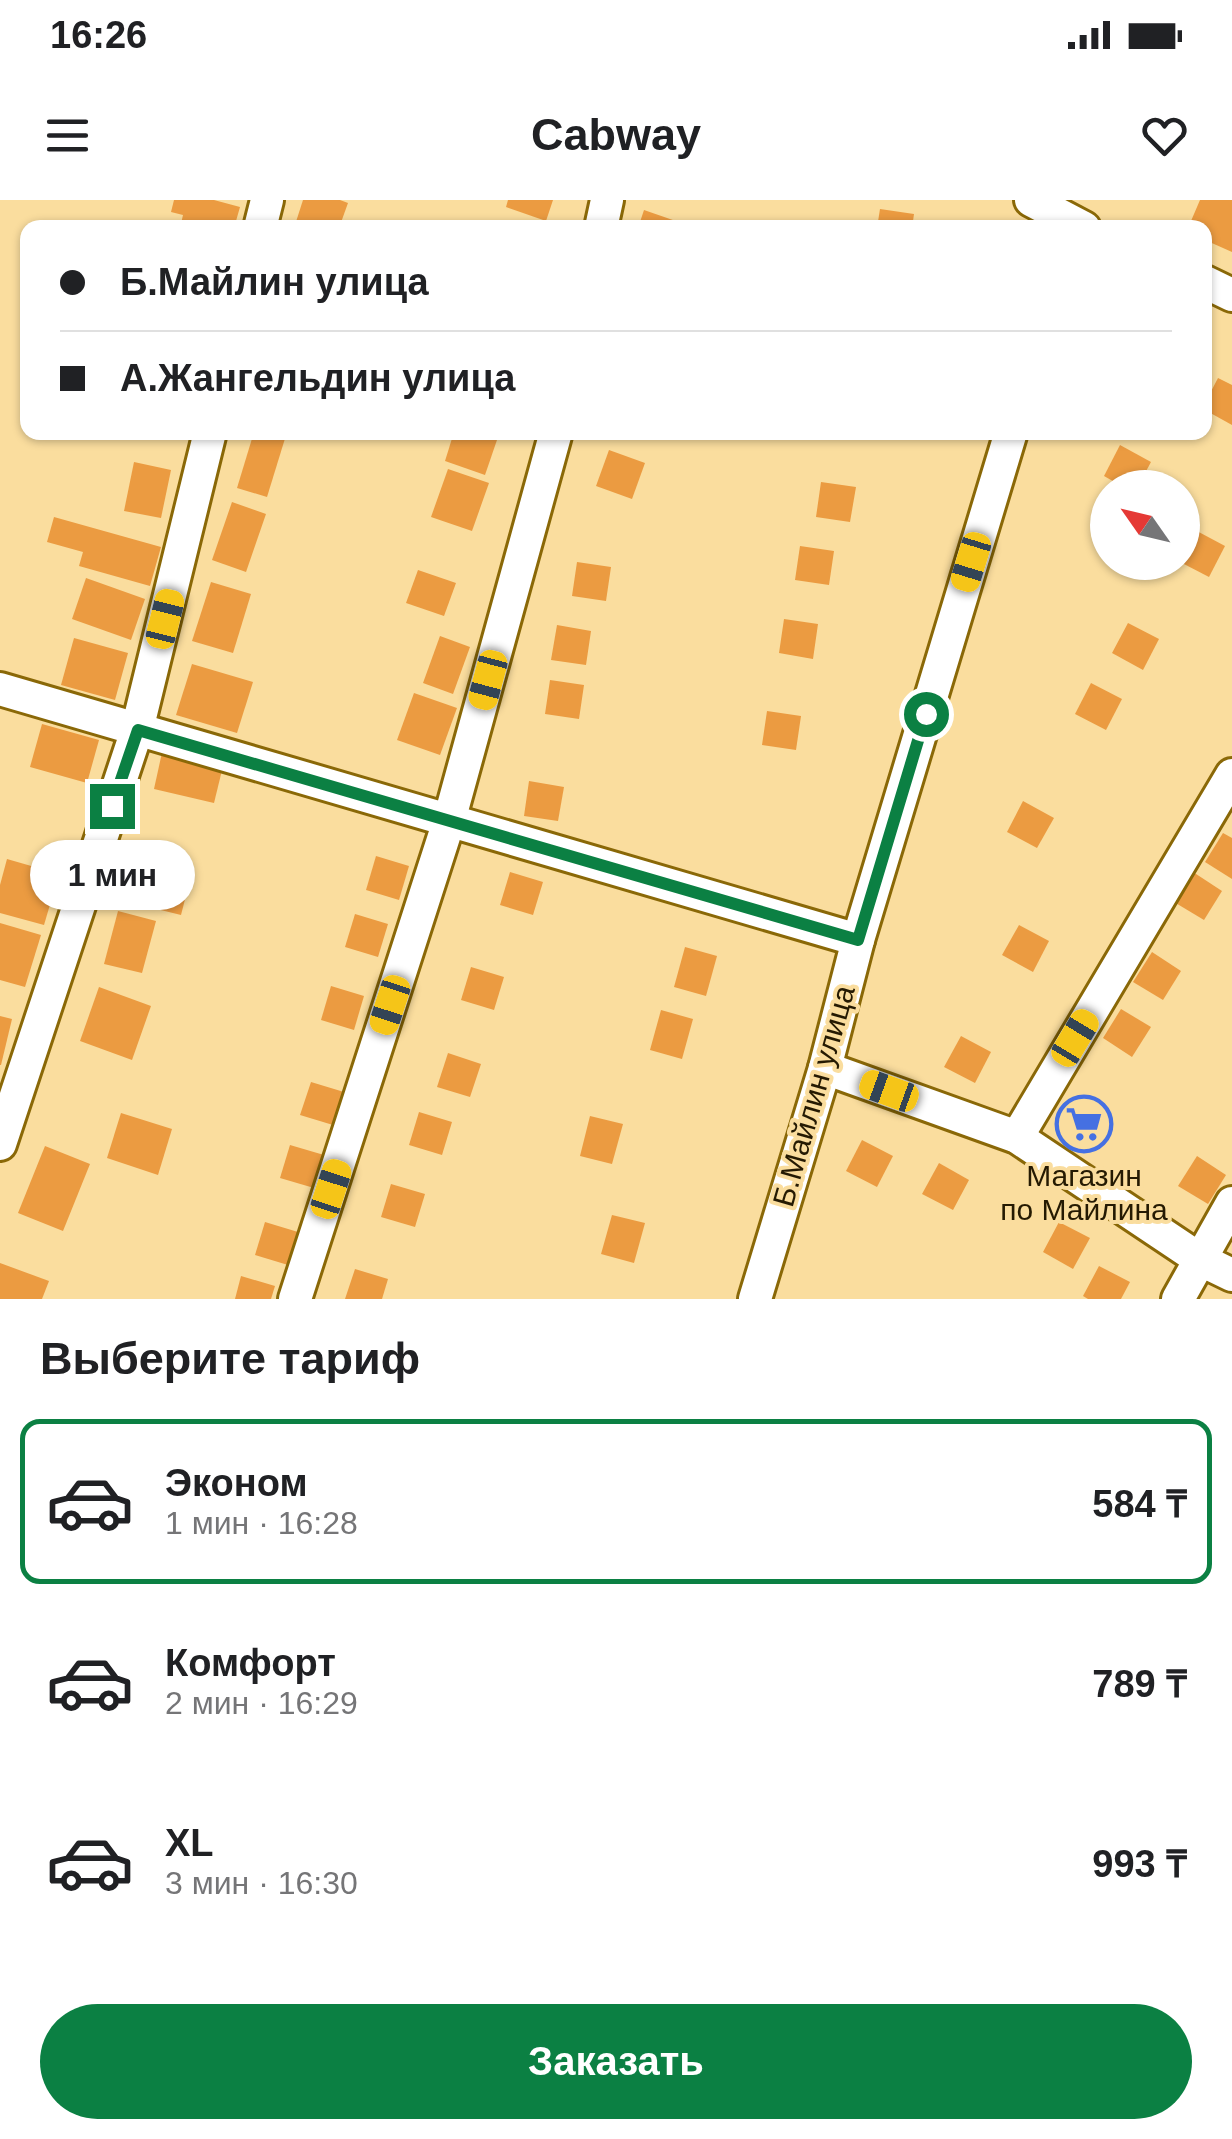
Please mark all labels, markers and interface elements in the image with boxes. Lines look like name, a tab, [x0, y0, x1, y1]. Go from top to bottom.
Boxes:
text: 16:26	[50, 14, 147, 56]
icon: menu	[40, 108, 95, 163]
icon: heart	[1137, 108, 1192, 163]
text: Cabway	[531, 109, 701, 160]
text: Б.Майлин улица	[120, 261, 429, 303]
text: А.Жангельдин улица	[120, 357, 515, 399]
north arrow	[1090, 470, 1200, 580]
map controls	[1090, 470, 1200, 580]
car	[948, 529, 994, 595]
car	[143, 586, 187, 652]
car	[466, 647, 510, 713]
route start	[904, 692, 949, 737]
route end	[90, 784, 135, 829]
callout: 1 мин	[29, 841, 194, 911]
text: 1 мин	[68, 857, 157, 893]
car	[366, 972, 414, 1038]
street label: Б.Майлин улица	[766, 981, 861, 1210]
car	[1047, 1005, 1103, 1071]
car	[856, 1067, 922, 1115]
supermarket icon: Магазин по Майлина	[1054, 1094, 1114, 1154]
car	[307, 1156, 355, 1222]
place label: Магазин по Майлина	[1000, 1159, 1168, 1226]
text: Выберите тариф	[40, 1333, 420, 1384]
icon: car	[45, 1457, 135, 1547]
text: Эконом	[165, 1462, 308, 1504]
text: 584 ₸	[1092, 1483, 1187, 1525]
text: 1 мин · 16:28	[165, 1505, 358, 1541]
icon: car	[45, 1637, 135, 1727]
text: Комфорт	[165, 1642, 336, 1684]
text: 789 ₸	[1092, 1663, 1187, 1705]
text: 2 мин · 16:29	[165, 1685, 358, 1721]
icon: car	[45, 1817, 135, 1907]
text: XL	[165, 1822, 214, 1864]
text: 993 ₸	[1092, 1843, 1187, 1885]
text: 3 мин · 16:30	[165, 1865, 358, 1901]
button: Заказать	[40, 2004, 1192, 2119]

